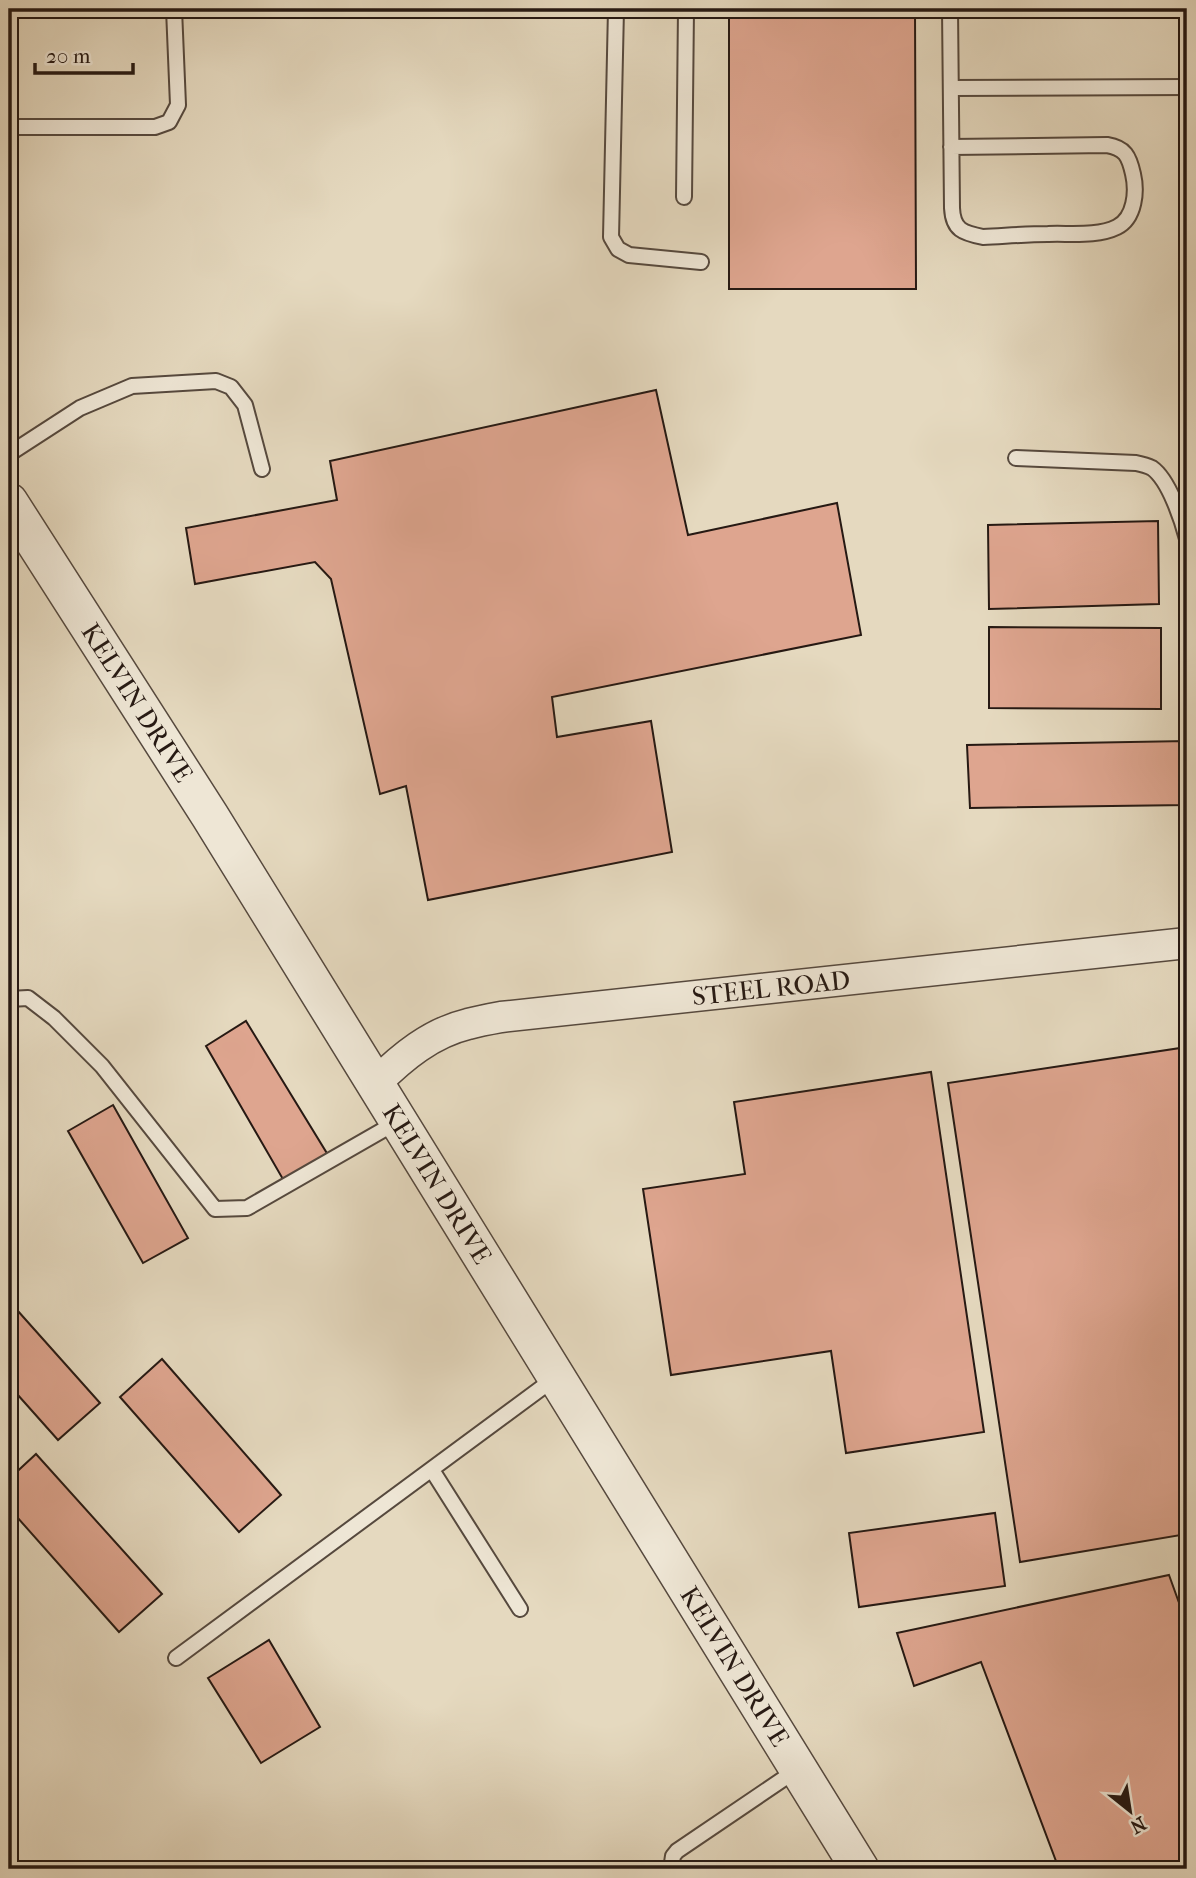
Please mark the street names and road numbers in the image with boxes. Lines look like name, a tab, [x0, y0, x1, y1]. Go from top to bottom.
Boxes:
street label: KELVIN DRIVE	[75, 618, 199, 788]
street label: STEEL ROAD	[690, 964, 852, 1012]
street label: KELVIN DRIVE	[376, 1098, 498, 1270]
street label: KELVIN DRIVE	[673, 1581, 796, 1752]

